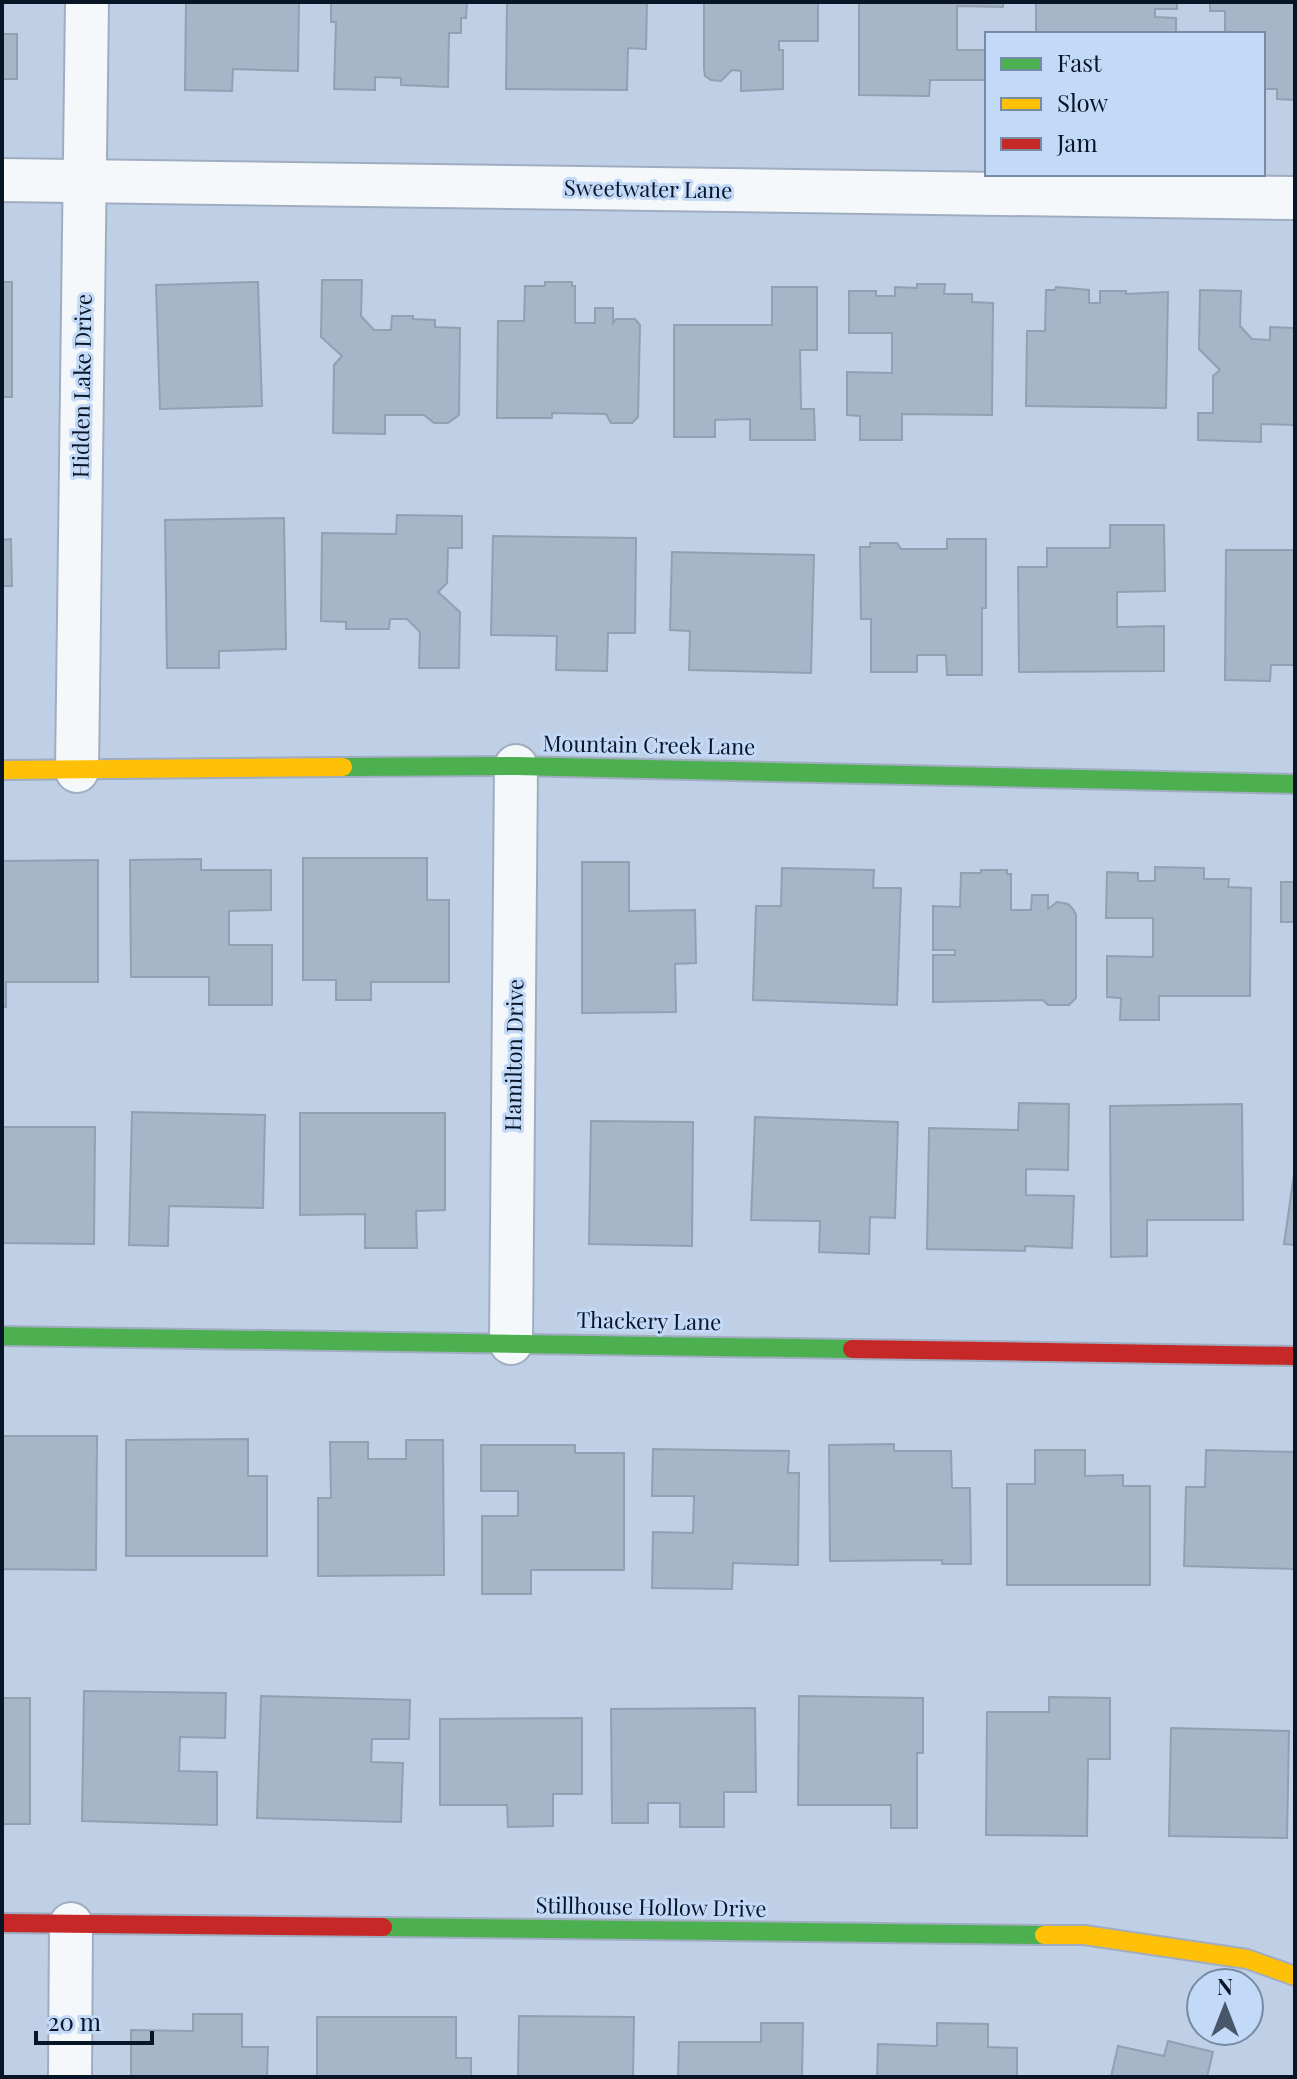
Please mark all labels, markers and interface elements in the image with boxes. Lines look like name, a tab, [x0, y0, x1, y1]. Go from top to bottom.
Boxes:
legend	[985, 32, 1265, 176]
text: Fast	[1057, 46, 1102, 78]
text: Slow	[1057, 86, 1109, 118]
text: Jam	[1056, 126, 1098, 158]
street label: Sweetwater Lane	[564, 172, 732, 204]
street label: Hidden Lake Drive	[64, 294, 98, 478]
street label: Mountain Creek Lane	[542, 727, 756, 761]
street label: Hamilton Drive	[497, 979, 529, 1131]
street label: Thackery Lane	[576, 1304, 722, 1336]
street label: Stillhouse Hollow Drive	[535, 1889, 767, 1923]
north arrow	[1185, 1967, 1265, 2047]
text: N	[1217, 1971, 1233, 2001]
scale bar	[36, 1995, 152, 2045]
text: 20 m	[48, 2005, 101, 2037]

